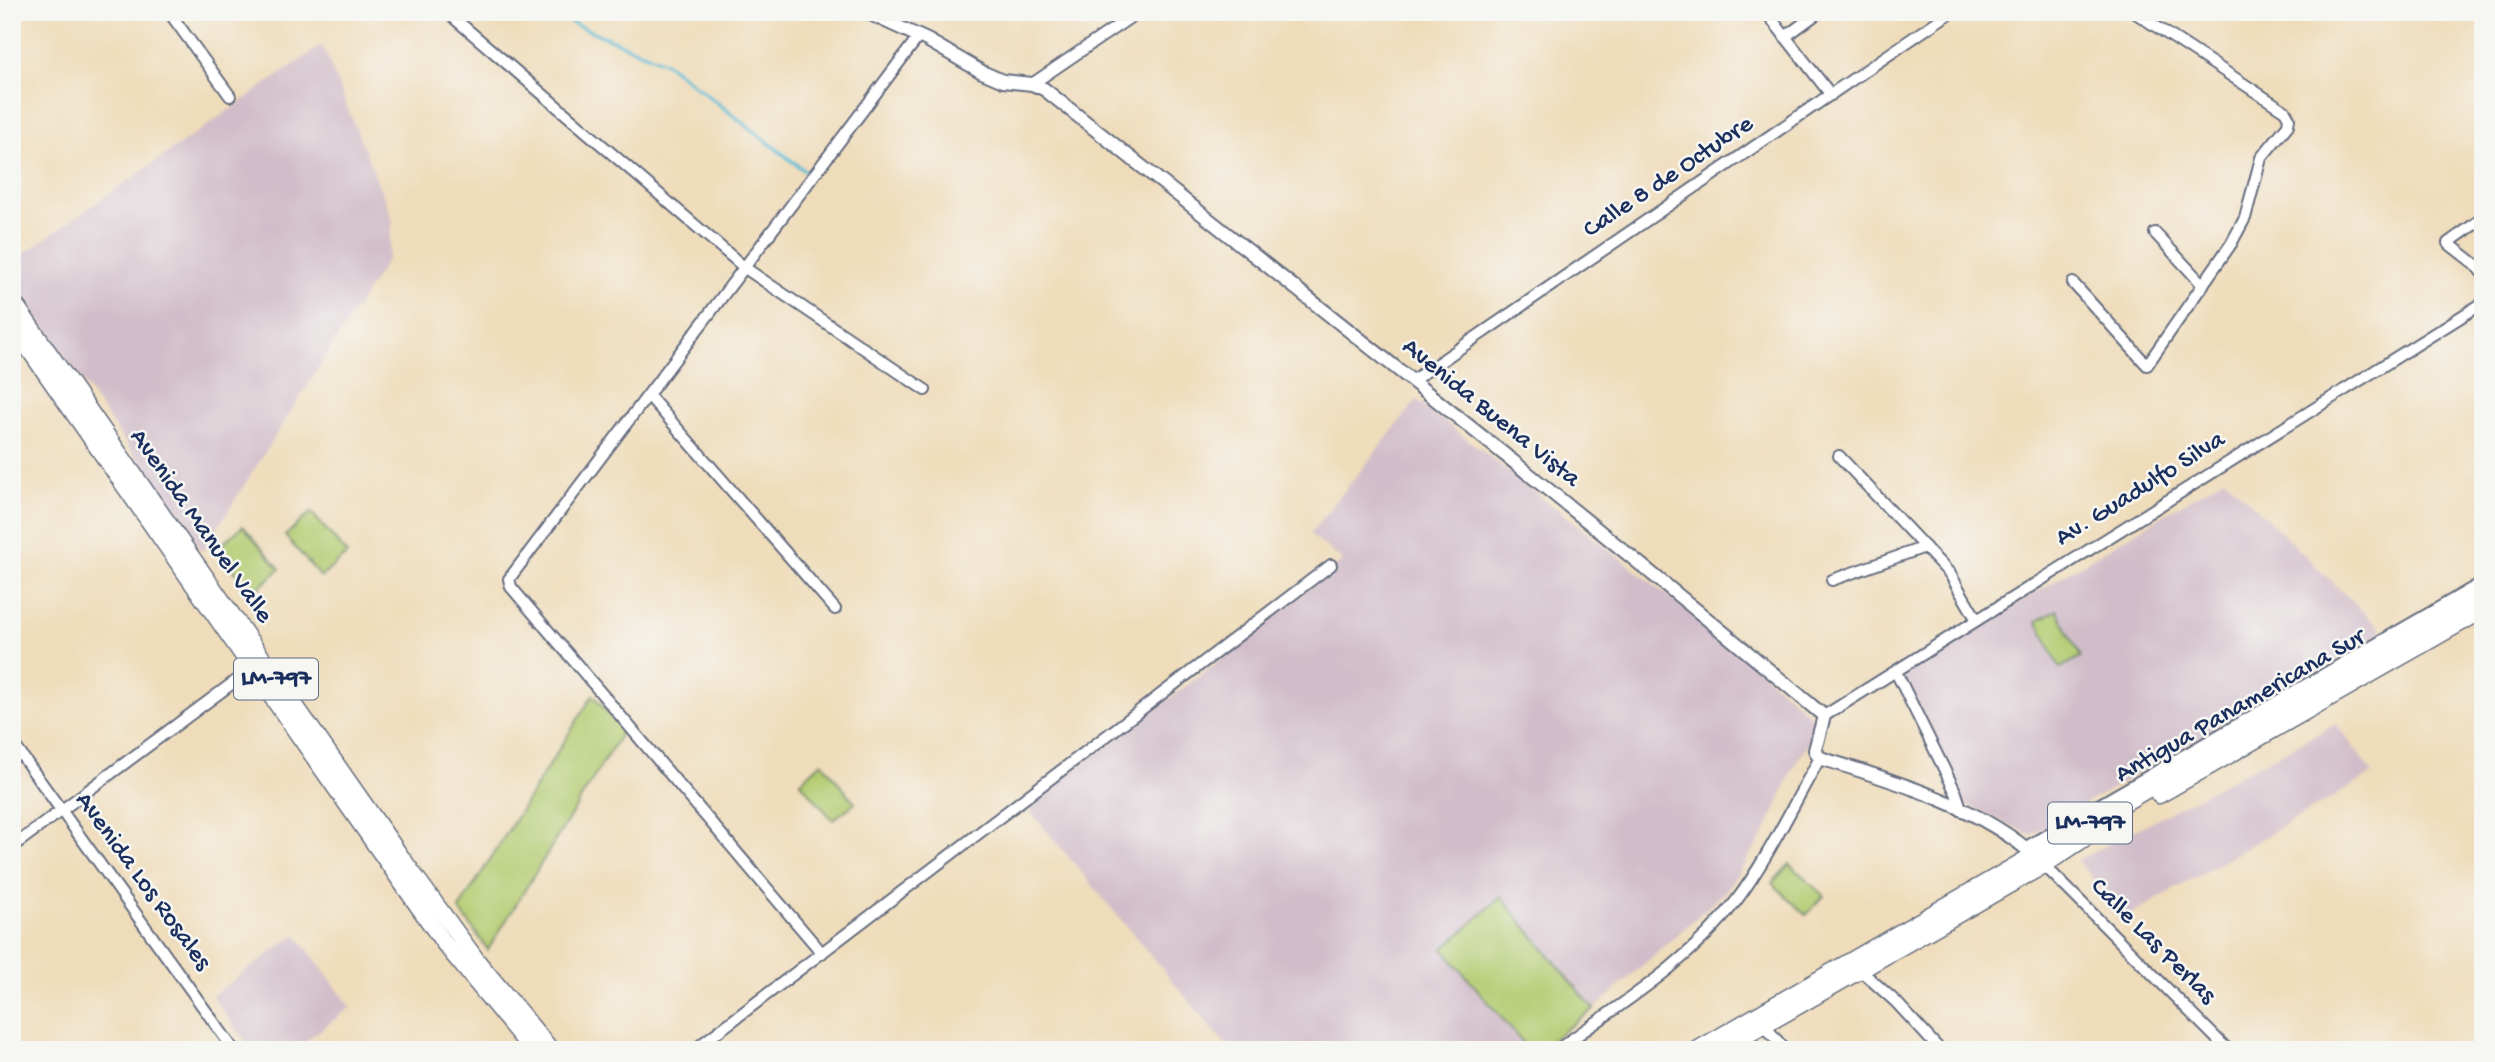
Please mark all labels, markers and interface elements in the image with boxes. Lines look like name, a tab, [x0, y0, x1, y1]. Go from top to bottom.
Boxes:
street label: Calle 8 de Octubre	[1578, 109, 1760, 246]
street label: Avenida Buena Vista	[1395, 333, 1587, 496]
street label: Avenida Manuel Valle	[121, 424, 279, 631]
street label: Av. Guadulfo Silva	[2050, 425, 2233, 555]
street label: Antigua Panamericana Sur	[2110, 621, 2374, 791]
road number: LM-797	[234, 658, 318, 700]
street label: Avenida Los Rosales	[67, 787, 218, 978]
road number: LM-797	[2048, 802, 2132, 844]
street label: Calle Las Perlas	[2082, 872, 2223, 1013]

